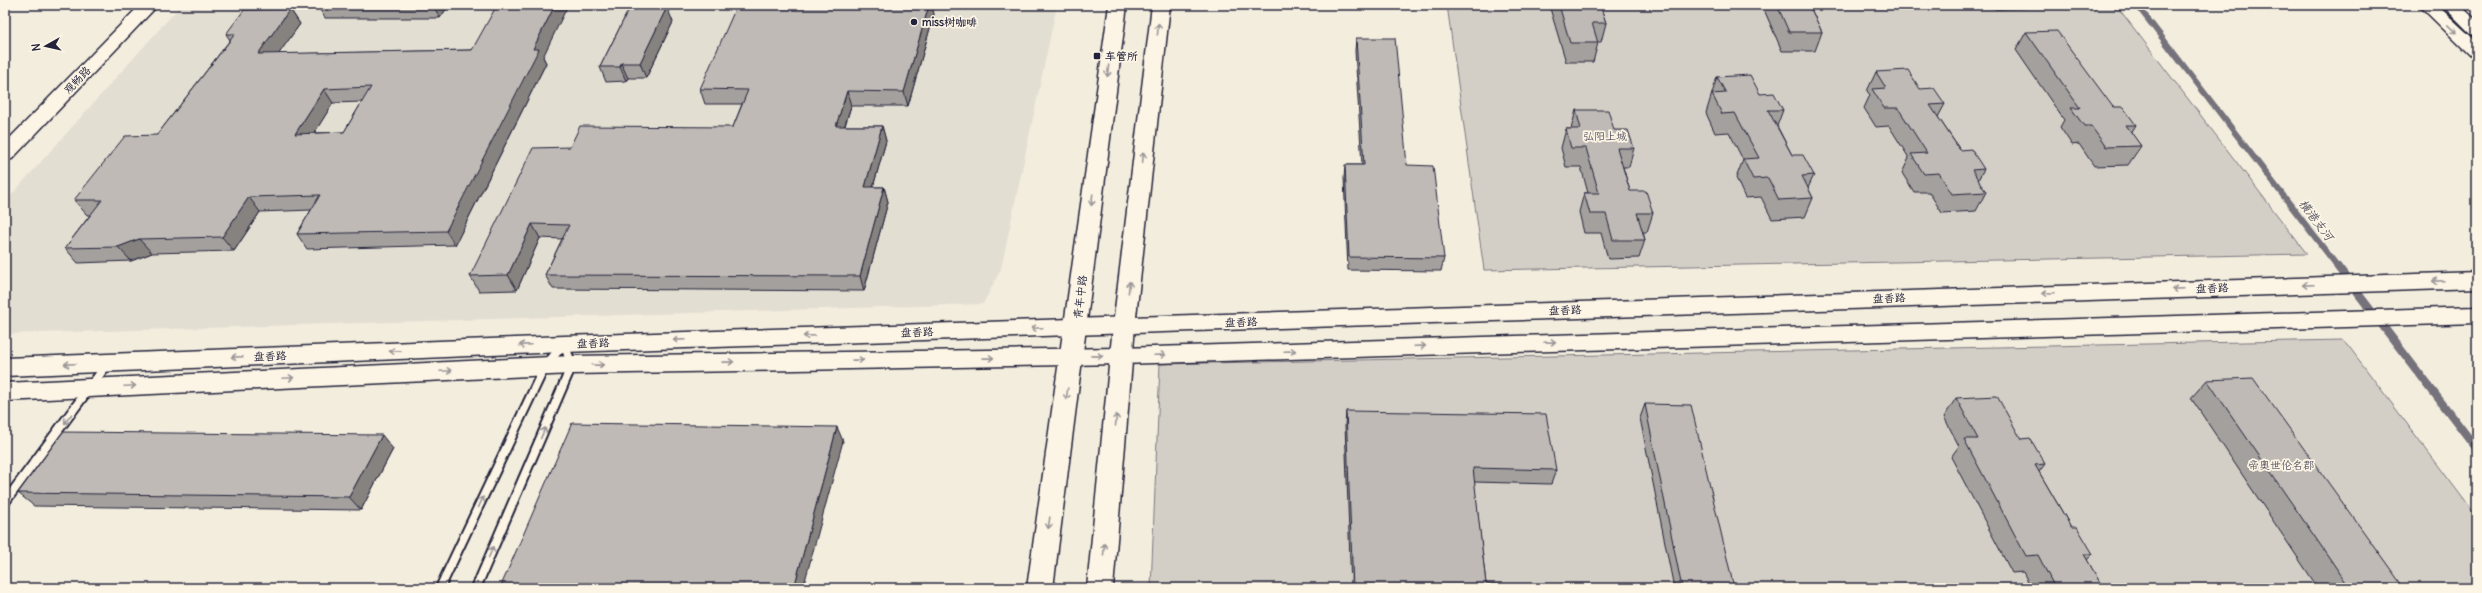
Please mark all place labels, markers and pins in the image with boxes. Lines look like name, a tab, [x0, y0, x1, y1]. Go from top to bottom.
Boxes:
place label: miss树咖啡	[922, 15, 977, 29]
marker: miss树咖啡	[909, 17, 919, 27]
place label: 车管所	[1105, 49, 1138, 63]
marker: 车管所	[1092, 51, 1102, 61]

